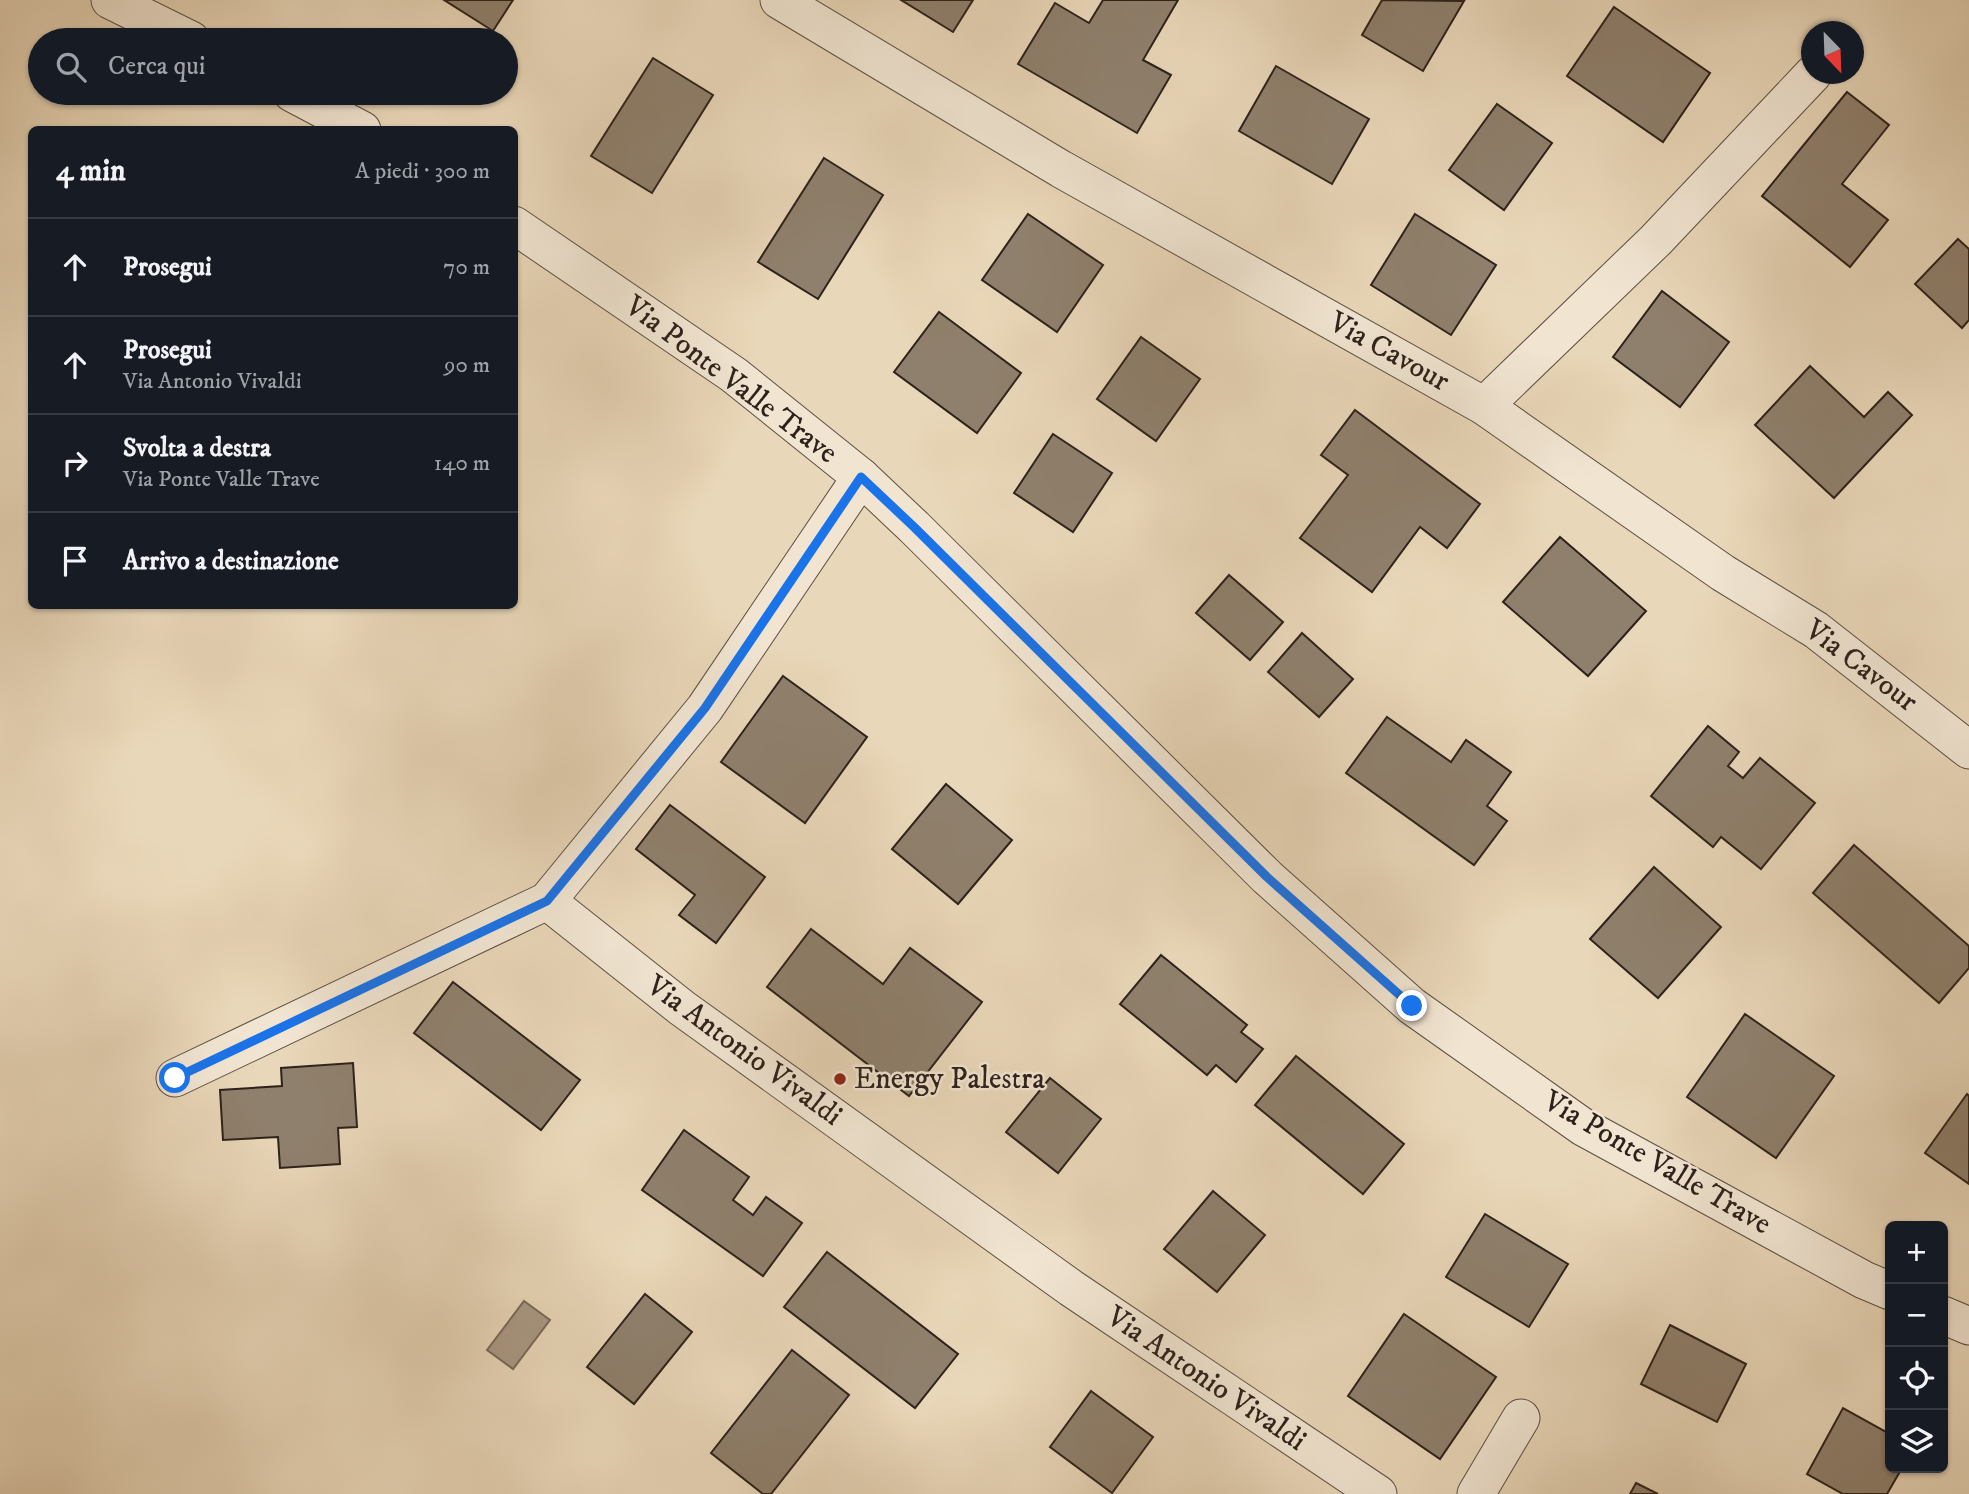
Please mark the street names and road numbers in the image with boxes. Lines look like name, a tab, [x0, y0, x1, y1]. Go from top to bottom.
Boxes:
street label: Via Ponte Valle Trave	[617, 287, 845, 472]
street label: Via Cavour	[1322, 303, 1456, 400]
street label: Via Cavour	[1797, 611, 1925, 720]
street label: Via Antonio Vivaldi	[638, 967, 849, 1134]
street label: Via Ponte Valle Trave	[1536, 1082, 1777, 1243]
street label: Via Antonio Vivaldi	[1098, 1298, 1313, 1460]

